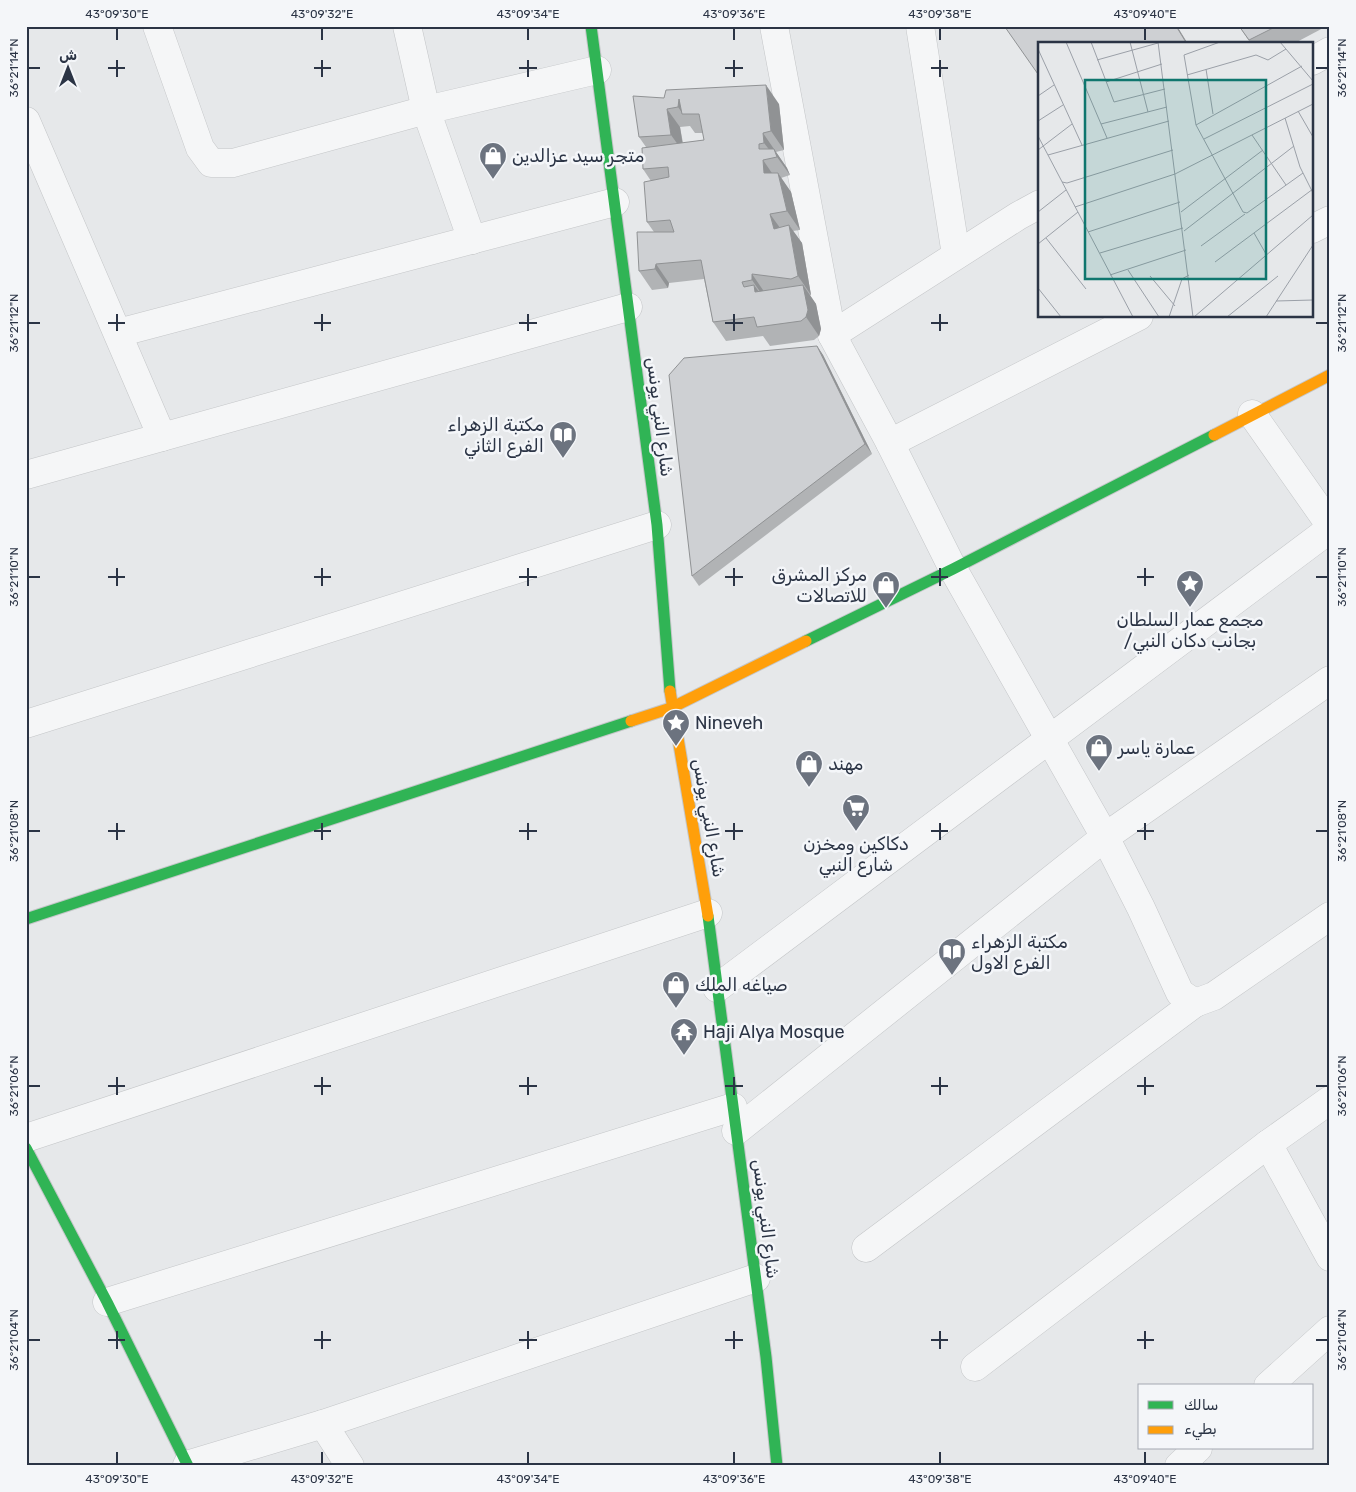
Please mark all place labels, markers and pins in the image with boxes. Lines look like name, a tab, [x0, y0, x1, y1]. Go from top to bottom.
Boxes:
shop icon: متجر سيد عزالدين	[478, 141, 508, 180]
place label: متجر سيد عزالدين	[512, 145, 644, 167]
place label: مكتبة الزهراء الفرع الثاني	[447, 414, 544, 459]
library icon: مكتبة الزهراء الفرع الثاني	[548, 420, 578, 459]
place label: مركز المشرق للاتصالات	[771, 564, 867, 607]
place icon: مجمع عمار السلطان /بجانب دكان النبي	[1175, 569, 1205, 608]
shop icon: مركز المشرق للاتصالات	[871, 570, 901, 609]
place label: مجمع عمار السلطان /بجانب دكان النبي	[1117, 609, 1263, 654]
place icon: Nineveh	[661, 708, 691, 747]
place label: Nineveh	[695, 712, 763, 734]
shop icon: عمارة ياسر	[1084, 733, 1114, 772]
place label: عمارة ياسر	[1117, 737, 1195, 759]
shop icon: مهند	[794, 749, 824, 788]
place label: مهند	[828, 753, 863, 775]
supermarket icon: دكاكين ومخزن شارع النبي	[841, 793, 871, 832]
place label: دكاكين ومخزن شارع النبي	[803, 833, 909, 878]
place label: مكتبة الزهراء الفرع الاول	[971, 931, 1068, 975]
library icon: مكتبة الزهراء الفرع الاول	[937, 937, 967, 976]
shop icon: صياغه الملك	[661, 970, 691, 1009]
place label: صياغه الملك	[695, 974, 788, 996]
temple icon: Haji Alya Mosque	[669, 1017, 699, 1056]
place label: Haji Alya Mosque	[703, 1021, 845, 1043]

